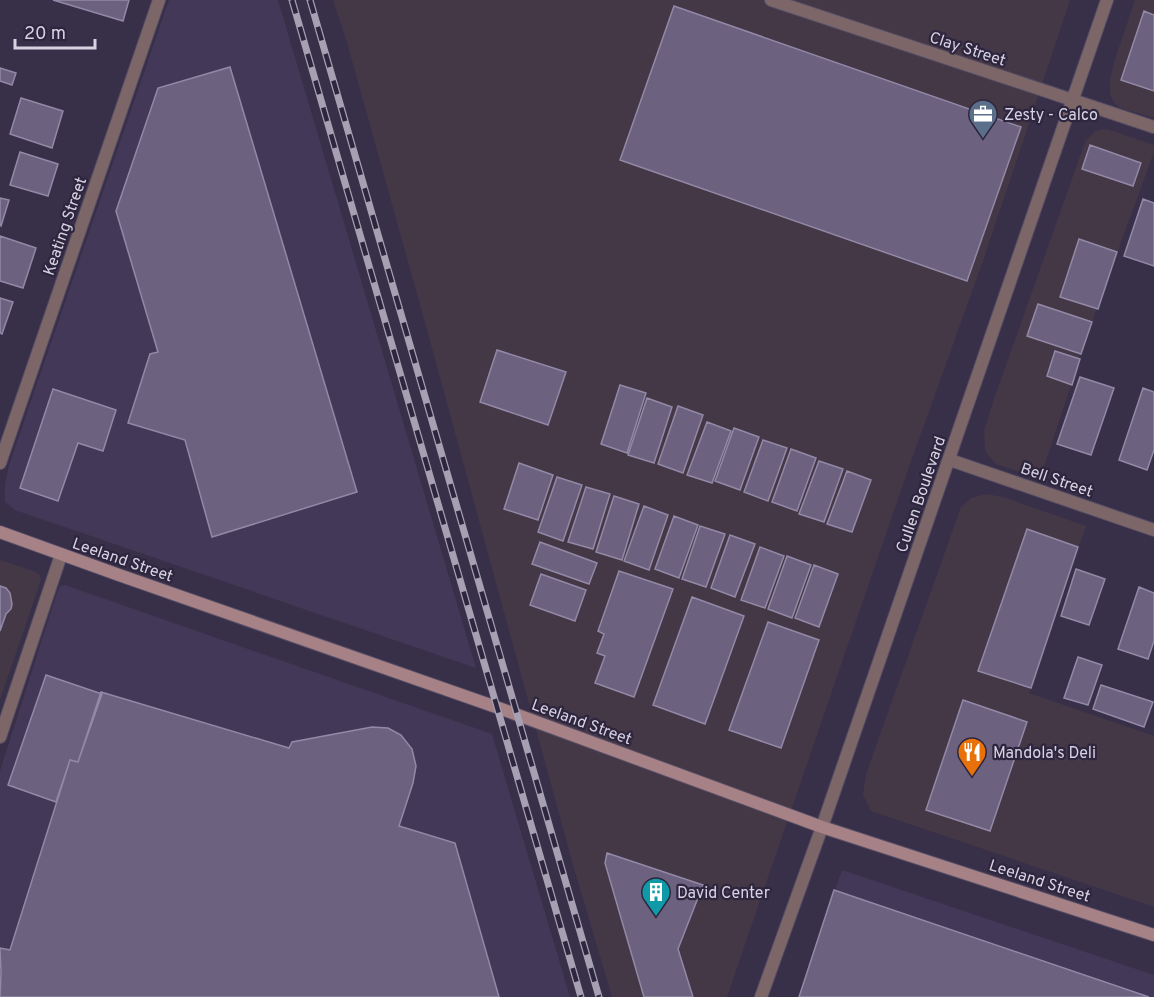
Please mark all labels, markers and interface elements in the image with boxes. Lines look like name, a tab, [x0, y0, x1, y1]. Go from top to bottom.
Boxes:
scale bar	[15, 12, 94, 50]
text: 20 m	[24, 23, 66, 46]
street label: Clay Street	[927, 28, 1008, 72]
office icon: Zesty - Calco	[967, 98, 999, 140]
place label: Zesty - Calco	[1004, 106, 1098, 126]
street label: Keating Street	[40, 175, 92, 278]
street label: Cullen Boulevard	[893, 434, 951, 555]
street label: Bell Street	[1017, 459, 1095, 503]
street label: Leeland Street	[69, 534, 175, 587]
street label: Leeland Street	[528, 695, 634, 750]
restaurant icon: Mandola's Deli	[956, 736, 988, 778]
place label: Mandola's Deli	[993, 744, 1096, 764]
street label: Leeland Street	[986, 856, 1093, 908]
building icon: David Center	[640, 876, 672, 918]
place label: David Center	[677, 884, 770, 904]

